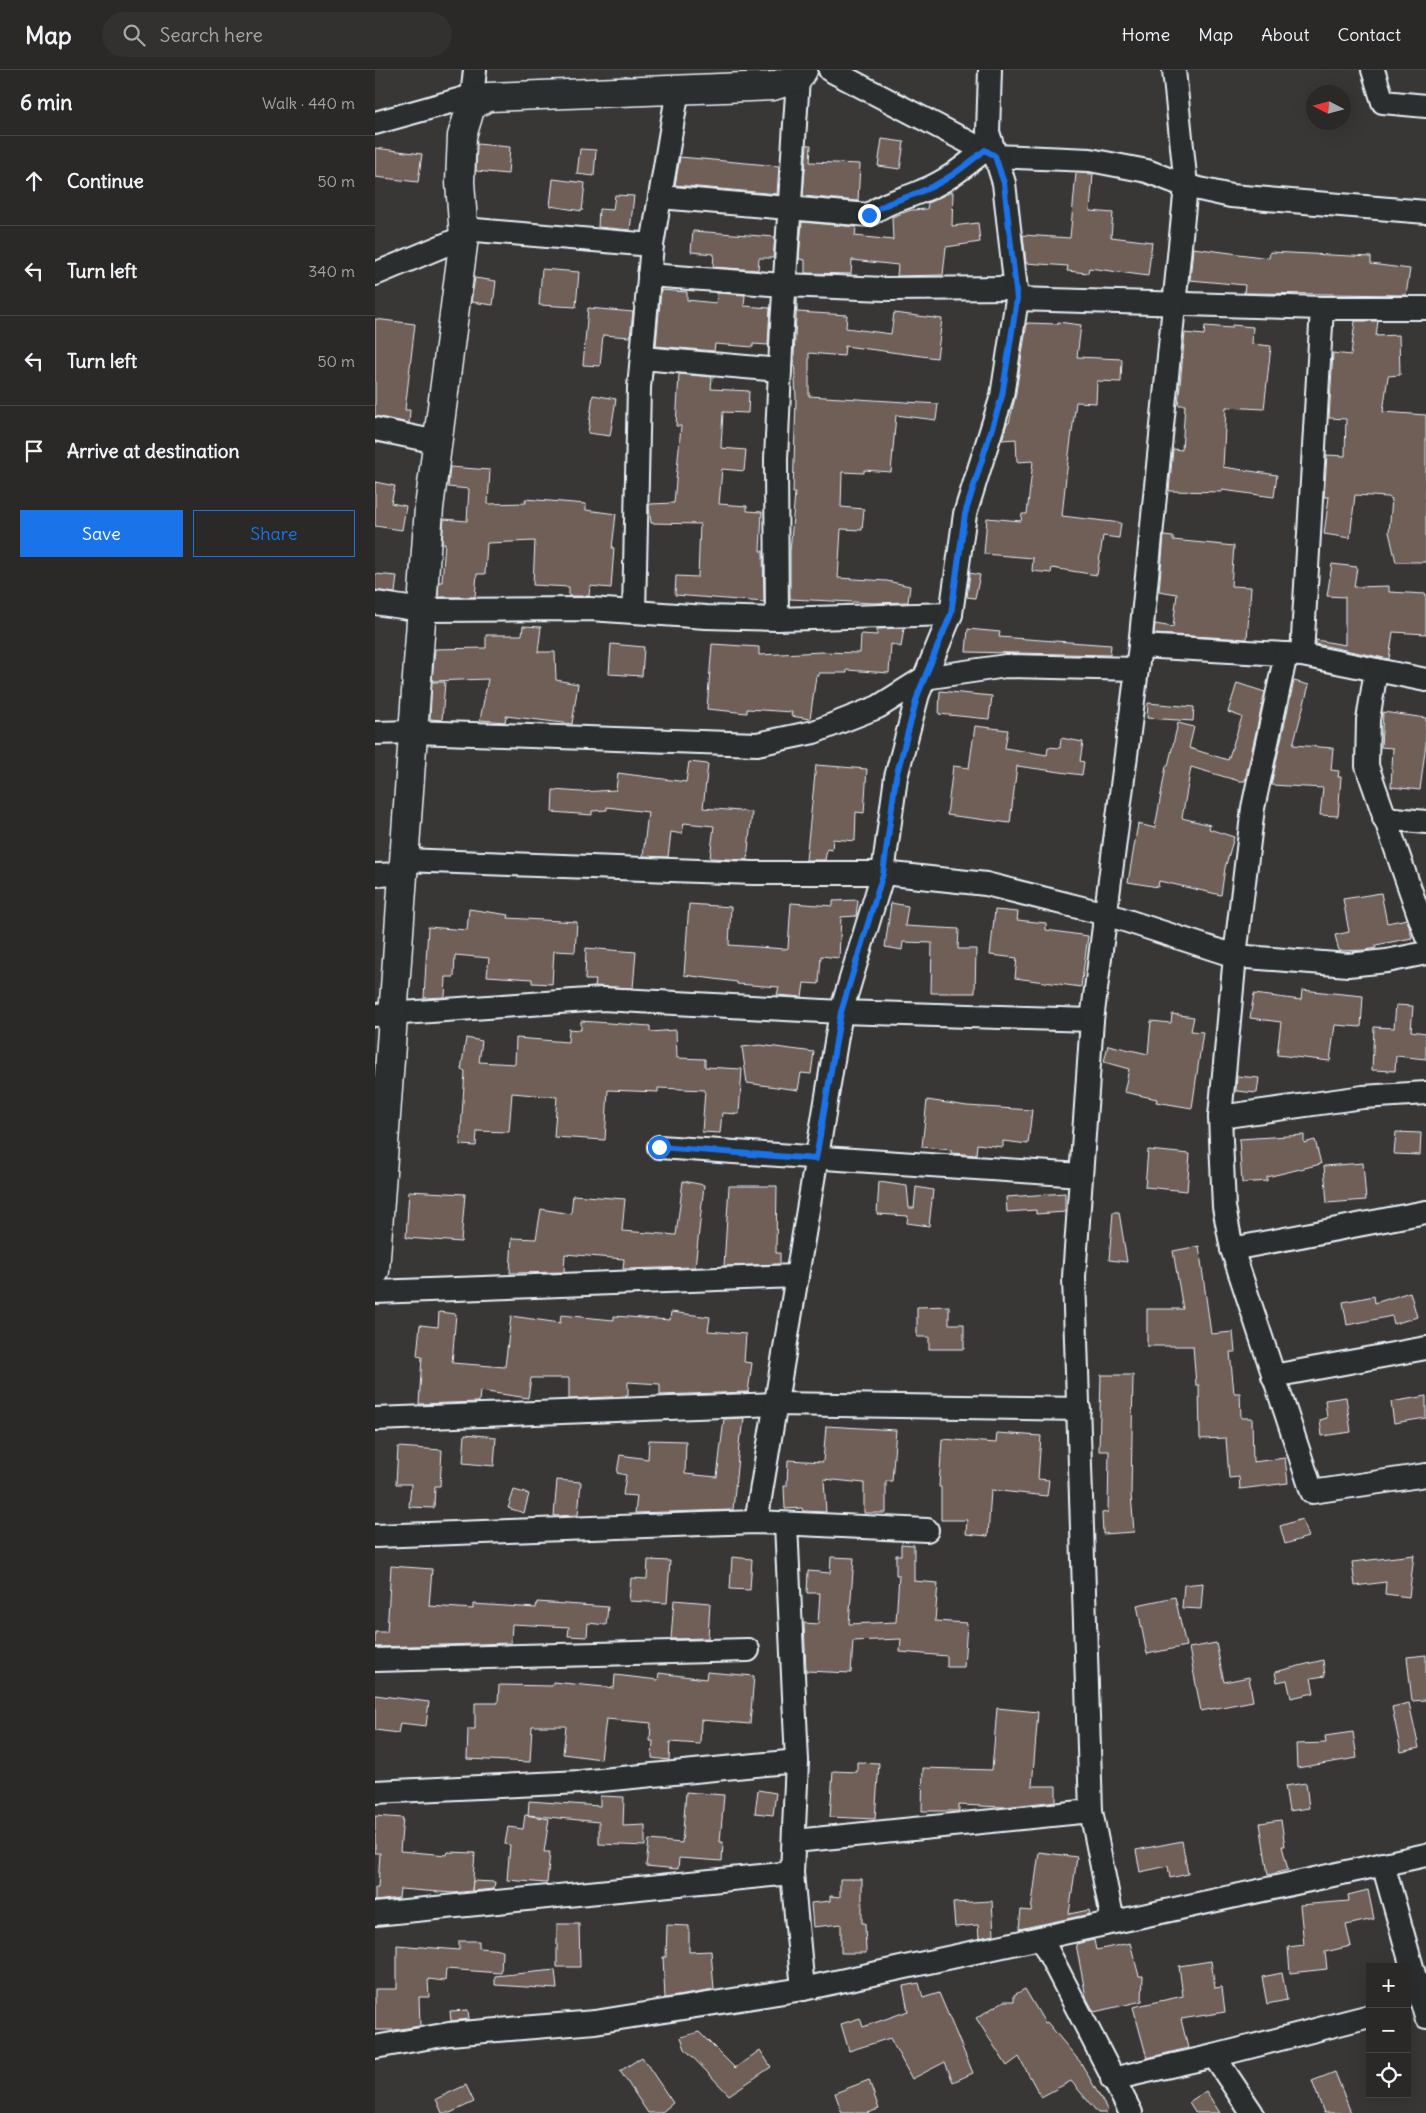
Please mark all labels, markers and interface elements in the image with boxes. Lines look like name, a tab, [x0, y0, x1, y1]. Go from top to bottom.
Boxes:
search box	[102, 12, 452, 57]
text: Map	[25, 20, 72, 50]
icon: search	[120, 21, 148, 49]
text: Search here	[160, 23, 263, 47]
text: Home	[1122, 23, 1170, 46]
text: Map	[1198, 23, 1233, 46]
text: About	[1261, 23, 1309, 46]
text: Contact	[1337, 23, 1401, 46]
north arrow	[1306, 85, 1351, 130]
text: 6 min	[20, 89, 72, 116]
text: Walk · 440 m	[262, 93, 355, 113]
icon: ahead	[20, 167, 48, 195]
text: Continue	[67, 169, 144, 193]
text: 50 m	[317, 171, 355, 191]
route end	[858, 204, 881, 227]
icon: left	[20, 257, 48, 285]
text: Turn left	[67, 259, 137, 283]
text: 340 m	[308, 261, 355, 281]
icon: left	[20, 347, 48, 375]
text: Turn left	[67, 349, 137, 373]
text: 50 m	[317, 351, 355, 371]
icon: arrive	[20, 437, 48, 465]
text: Arrive at destination	[67, 439, 240, 463]
button: Save	[20, 510, 183, 557]
button: Share	[193, 510, 355, 557]
route start	[648, 1136, 671, 1159]
map controls	[1366, 1963, 1411, 2098]
button: +	[1366, 1963, 1411, 2008]
button: −	[1366, 2008, 1411, 2053]
button: locate	[1366, 2053, 1411, 2098]

